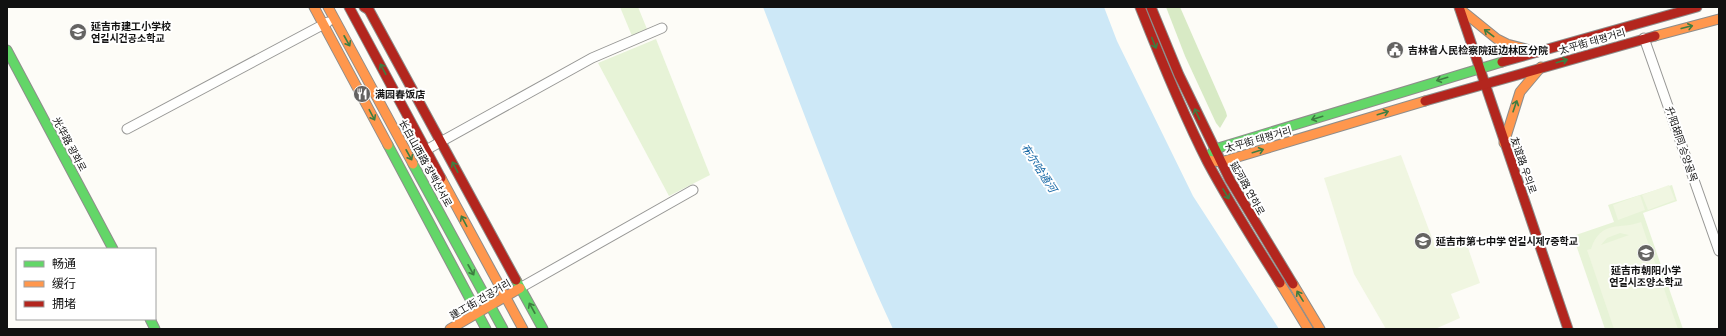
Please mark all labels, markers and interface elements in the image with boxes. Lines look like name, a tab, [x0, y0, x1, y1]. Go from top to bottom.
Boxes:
place label: 延吉市建工小学校 연길시건공소학교	[91, 18, 171, 45]
school or university icon: 延吉市建工小学校 연길시건공소학교	[68, 22, 88, 42]
one-way arrow	[1680, 23, 1693, 30]
street label: 太平街 태평거리	[1557, 24, 1627, 57]
one-way arrow	[1484, 28, 1495, 37]
one-way arrow	[344, 35, 351, 47]
one-way arrow	[1150, 37, 1158, 49]
public building icon: 吉林省人民检察院延边林区分院	[1385, 40, 1405, 60]
place label: 吉林省人民检察院延边林区分院	[1408, 42, 1548, 57]
one-way arrow	[1555, 57, 1568, 64]
one-way arrow	[379, 63, 386, 75]
one-way arrow	[1435, 76, 1448, 83]
restaurant icon: 满园春饭店	[352, 84, 372, 104]
place label: 满园春饭店	[375, 86, 425, 101]
one-way arrow	[1512, 100, 1520, 112]
street label: 升阳胡同 승양골목	[1663, 104, 1702, 184]
one-way arrow	[368, 109, 376, 121]
one-way arrow	[1193, 109, 1200, 121]
one-way arrow	[1376, 109, 1389, 116]
street label: 光华路 광화로	[50, 114, 91, 174]
one-way arrow	[1311, 115, 1324, 122]
street label: 长白山西路 장백산서로	[396, 116, 457, 209]
street label: 太平街 태평거리	[1223, 122, 1293, 155]
street label: 友谊路 우의로	[1508, 134, 1541, 195]
water label: 布尔哈通河	[1018, 140, 1063, 197]
one-way arrow	[1252, 147, 1265, 154]
one-way arrow	[406, 149, 414, 161]
street label: 延河路 연하로	[1227, 158, 1269, 217]
one-way arrow	[451, 161, 459, 173]
one-way arrow	[1223, 188, 1231, 200]
one-way arrow	[460, 215, 468, 227]
school or university icon: 延吉市第七中学 연길시제7중학교	[1413, 231, 1433, 251]
place label: 延吉市第七中学 연길시제7중학교	[1436, 233, 1578, 248]
school or university icon: 延吉市朝阳小学 연길시조양소학교	[1636, 243, 1656, 263]
legend	[16, 248, 156, 320]
text: 畅通	[52, 254, 76, 272]
place label: 延吉市朝阳小学 연길시조양소학교	[1609, 262, 1683, 289]
one-way arrow	[468, 264, 476, 276]
text: 缓行	[52, 274, 76, 292]
street label: 建工街 건공거리	[446, 275, 513, 322]
one-way arrow	[1296, 291, 1304, 302]
text: 拥堵	[52, 294, 76, 312]
one-way arrow	[527, 302, 535, 314]

